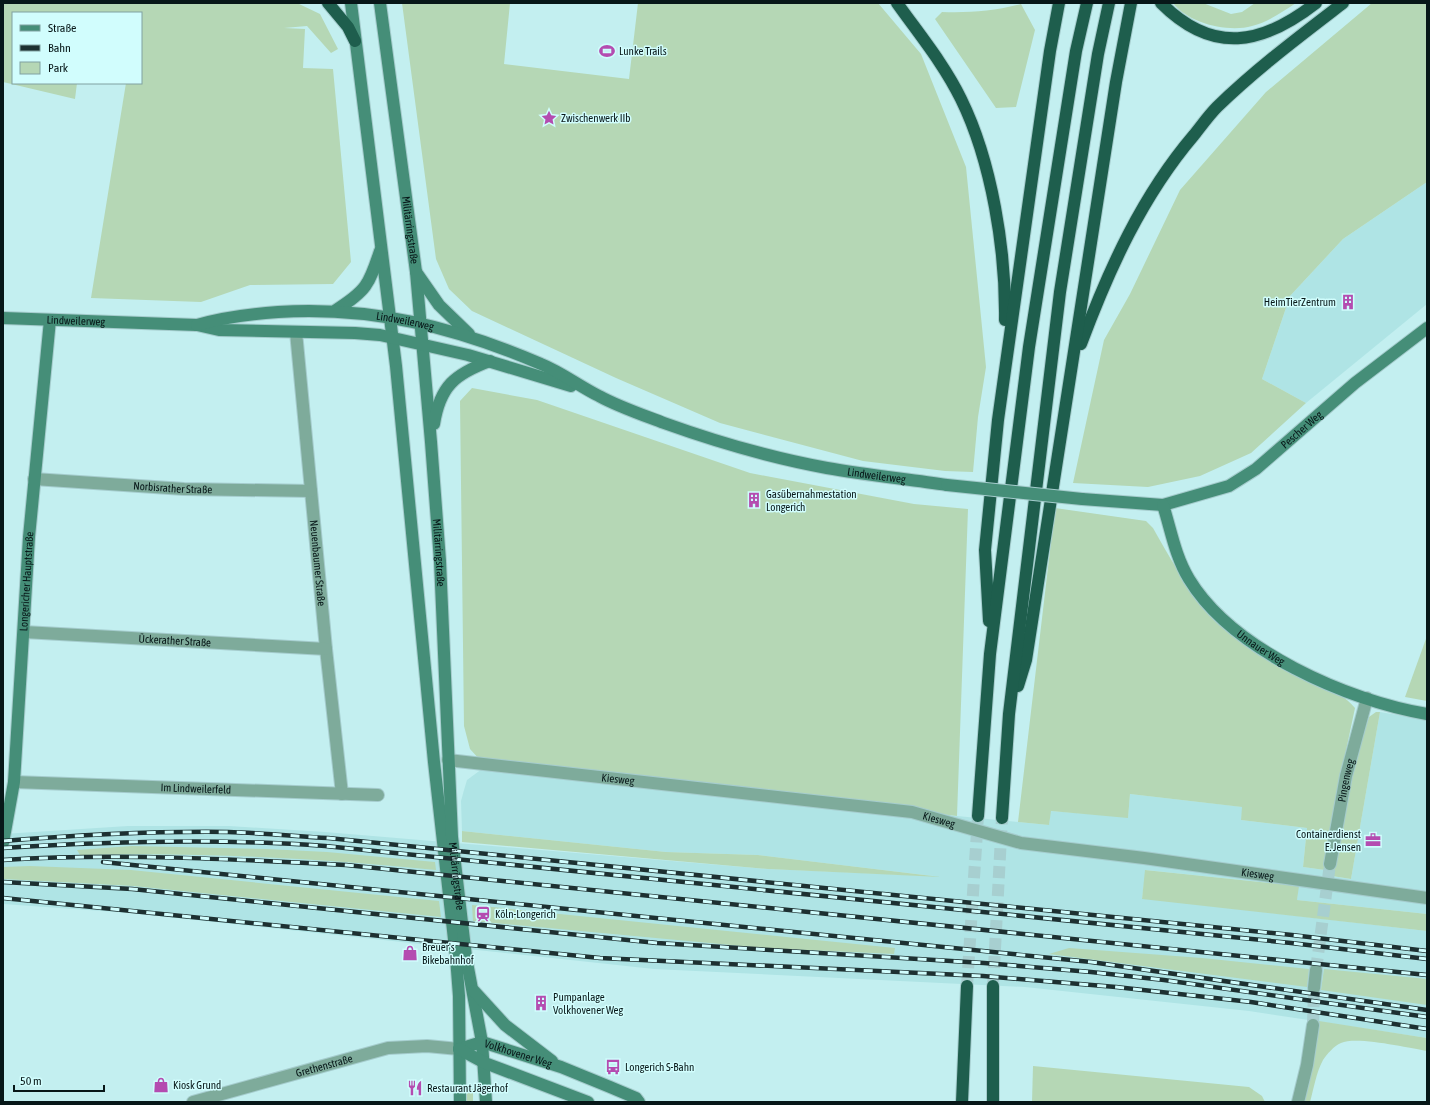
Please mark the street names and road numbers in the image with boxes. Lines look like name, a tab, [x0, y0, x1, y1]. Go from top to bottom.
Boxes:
street label: Militärringstraße	[400, 195, 421, 265]
street label: Lindweilerweg	[375, 310, 435, 333]
street label: Lindweilerweg	[46, 314, 106, 328]
street label: Pescher Weg	[1278, 408, 1325, 451]
street label: Lindweilerweg	[847, 465, 907, 485]
street label: Norbisrather Straße	[133, 480, 212, 495]
street label: Militärringstraße	[431, 518, 447, 587]
street label: Neuenbaumer Straße	[308, 519, 328, 607]
street label: Longericher Hauptstraße	[17, 531, 36, 632]
street label: Unnauer Weg	[1235, 628, 1287, 668]
street label: Ückerather Straße	[138, 632, 211, 649]
street label: Pingenweg	[1335, 757, 1356, 803]
street label: Kiesweg	[601, 771, 635, 787]
street label: Im Lindweilerfeld	[160, 781, 231, 796]
street label: Kiesweg	[922, 809, 957, 830]
street label: Militärringstraße	[447, 842, 466, 911]
street label: Kiesweg	[1241, 866, 1275, 882]
street label: Volkhovener Weg	[483, 1037, 554, 1070]
street label: Grethenstraße	[294, 1052, 354, 1079]

